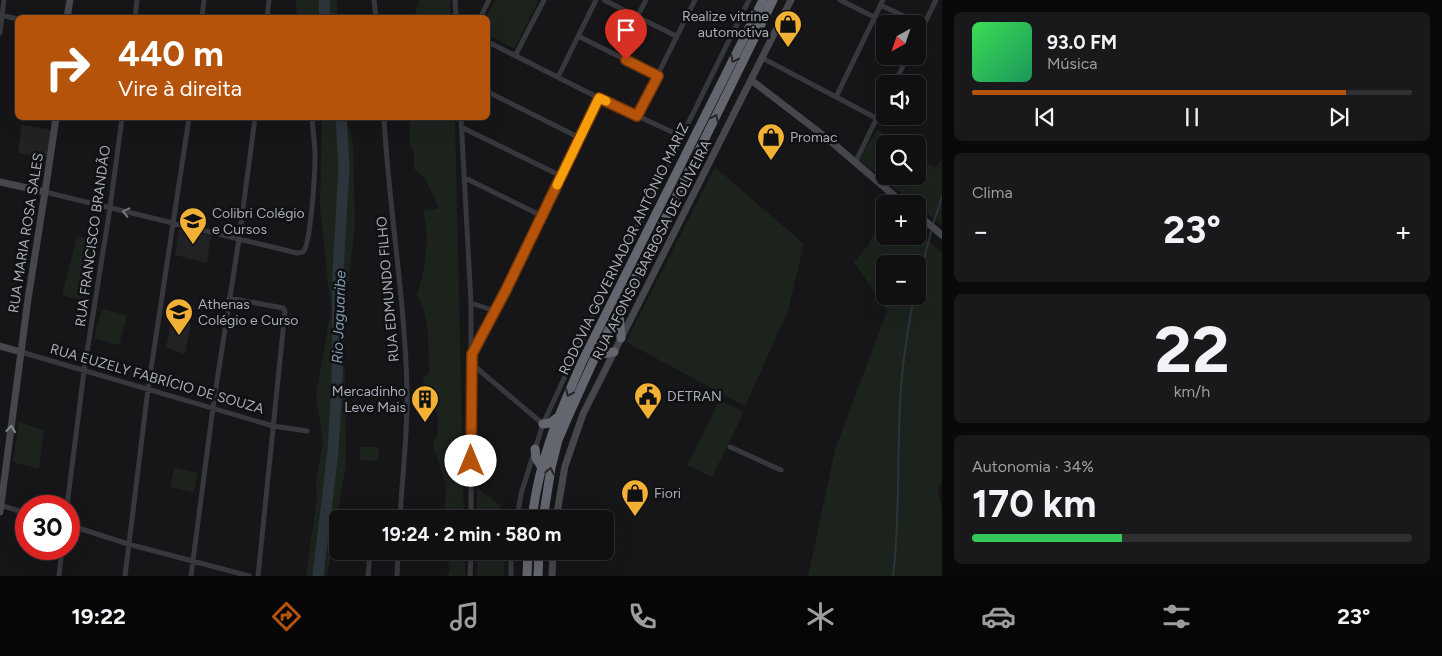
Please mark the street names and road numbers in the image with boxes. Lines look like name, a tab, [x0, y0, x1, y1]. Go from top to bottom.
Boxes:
street label: RODOVIA GOVERNADOR ANTÔNIO MARIZ	[555, 120, 693, 378]
street label: RUA AFONSO BARBOSA DE OLIVEIRA	[589, 137, 715, 363]
street label: RUA FRANCISCO BRANDÃO	[72, 144, 114, 328]
street label: RUA MARIA ROSA SALES	[5, 152, 47, 314]
street label: RUA EDMUNDO FILHO	[373, 215, 403, 363]
street label: RUA EUZELY FABRÍCIO DE SOUZA	[48, 340, 266, 418]

